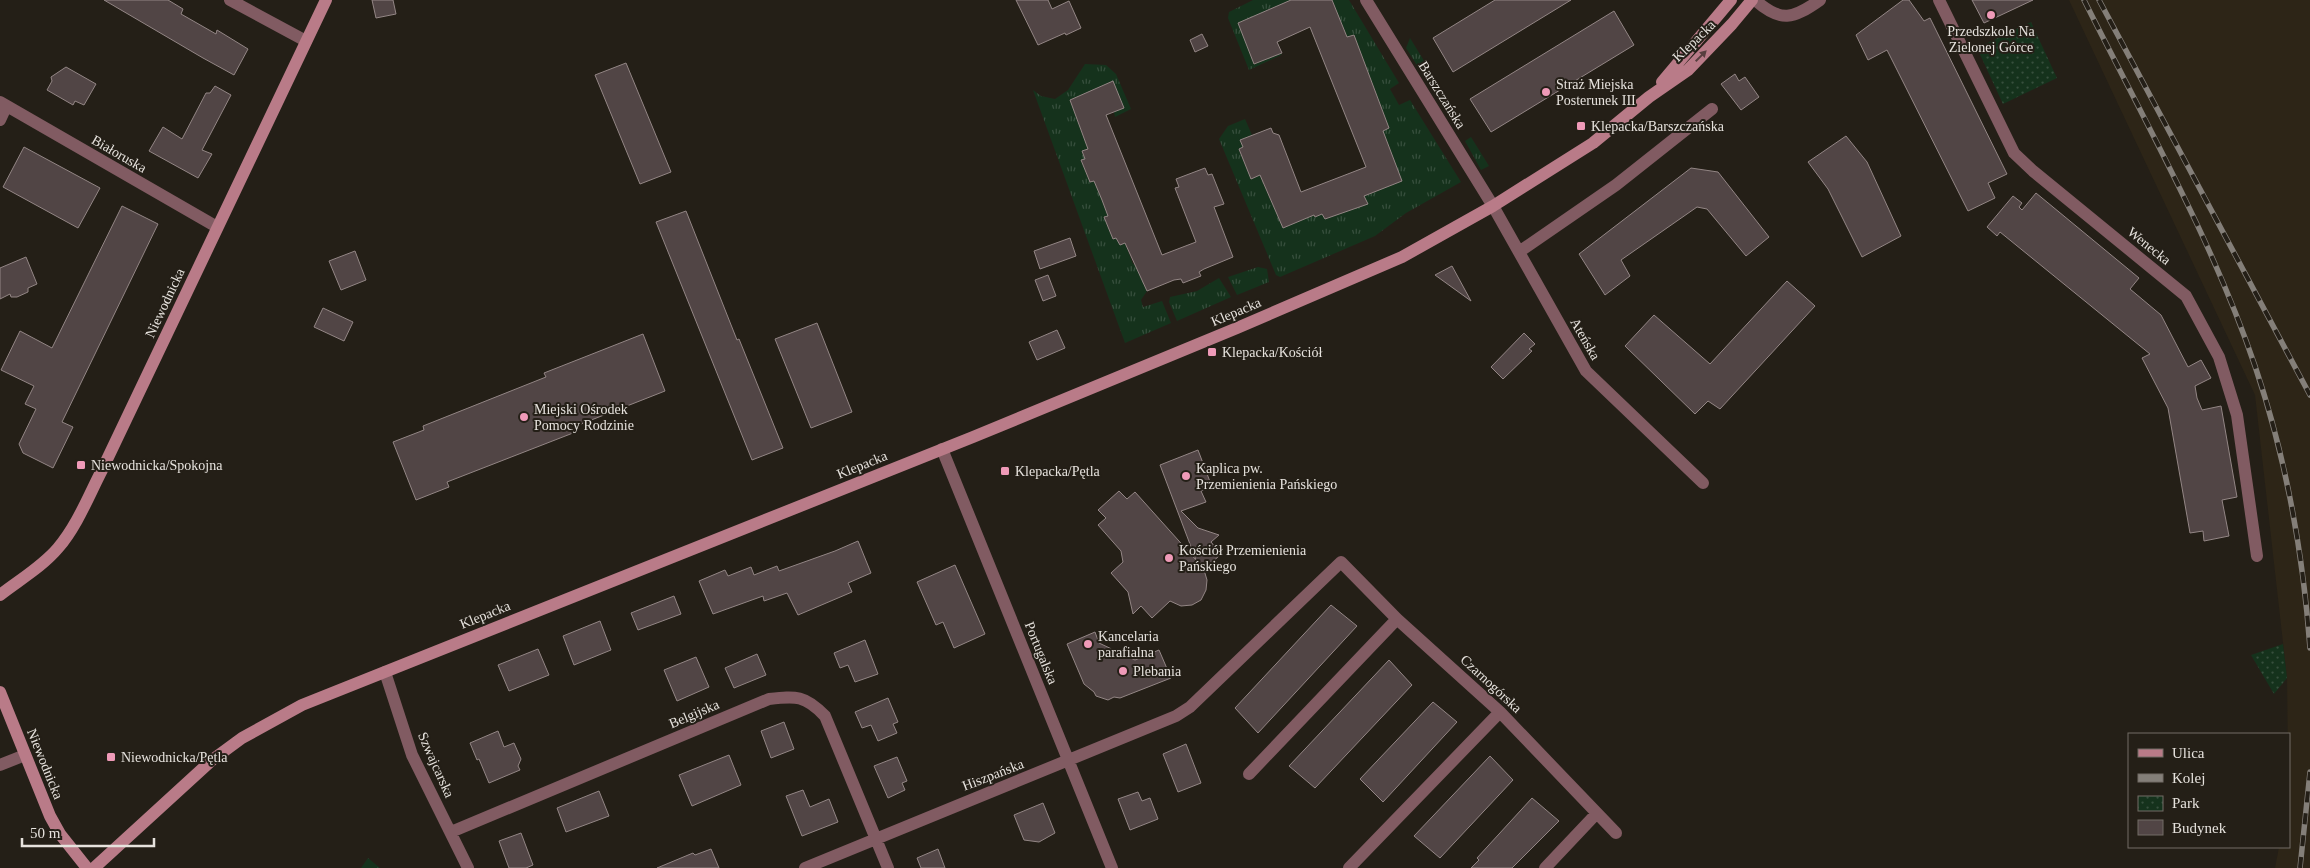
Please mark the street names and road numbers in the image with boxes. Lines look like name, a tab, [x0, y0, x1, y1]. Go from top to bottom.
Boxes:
street label: Klepacka	[1670, 17, 1719, 65]
street label: Barszczańska	[1415, 59, 1469, 132]
street label: Białoruska	[89, 132, 150, 176]
street label: Wenecka	[2124, 224, 2174, 268]
street label: Niewodnicka	[142, 265, 188, 340]
street label: Klepacka	[1209, 294, 1264, 329]
street label: Ateńska	[1567, 315, 1603, 363]
street label: Klepacka	[835, 448, 890, 482]
street label: Klepacka	[458, 598, 513, 632]
street label: Portugalska	[1022, 620, 1061, 687]
street label: Czarnogórska	[1457, 652, 1525, 717]
street label: Belgijska	[667, 696, 722, 731]
street label: Niewodnicka	[24, 727, 66, 802]
street label: Szwajcarska	[415, 730, 457, 801]
street label: Hiszpańska	[960, 756, 1027, 794]

